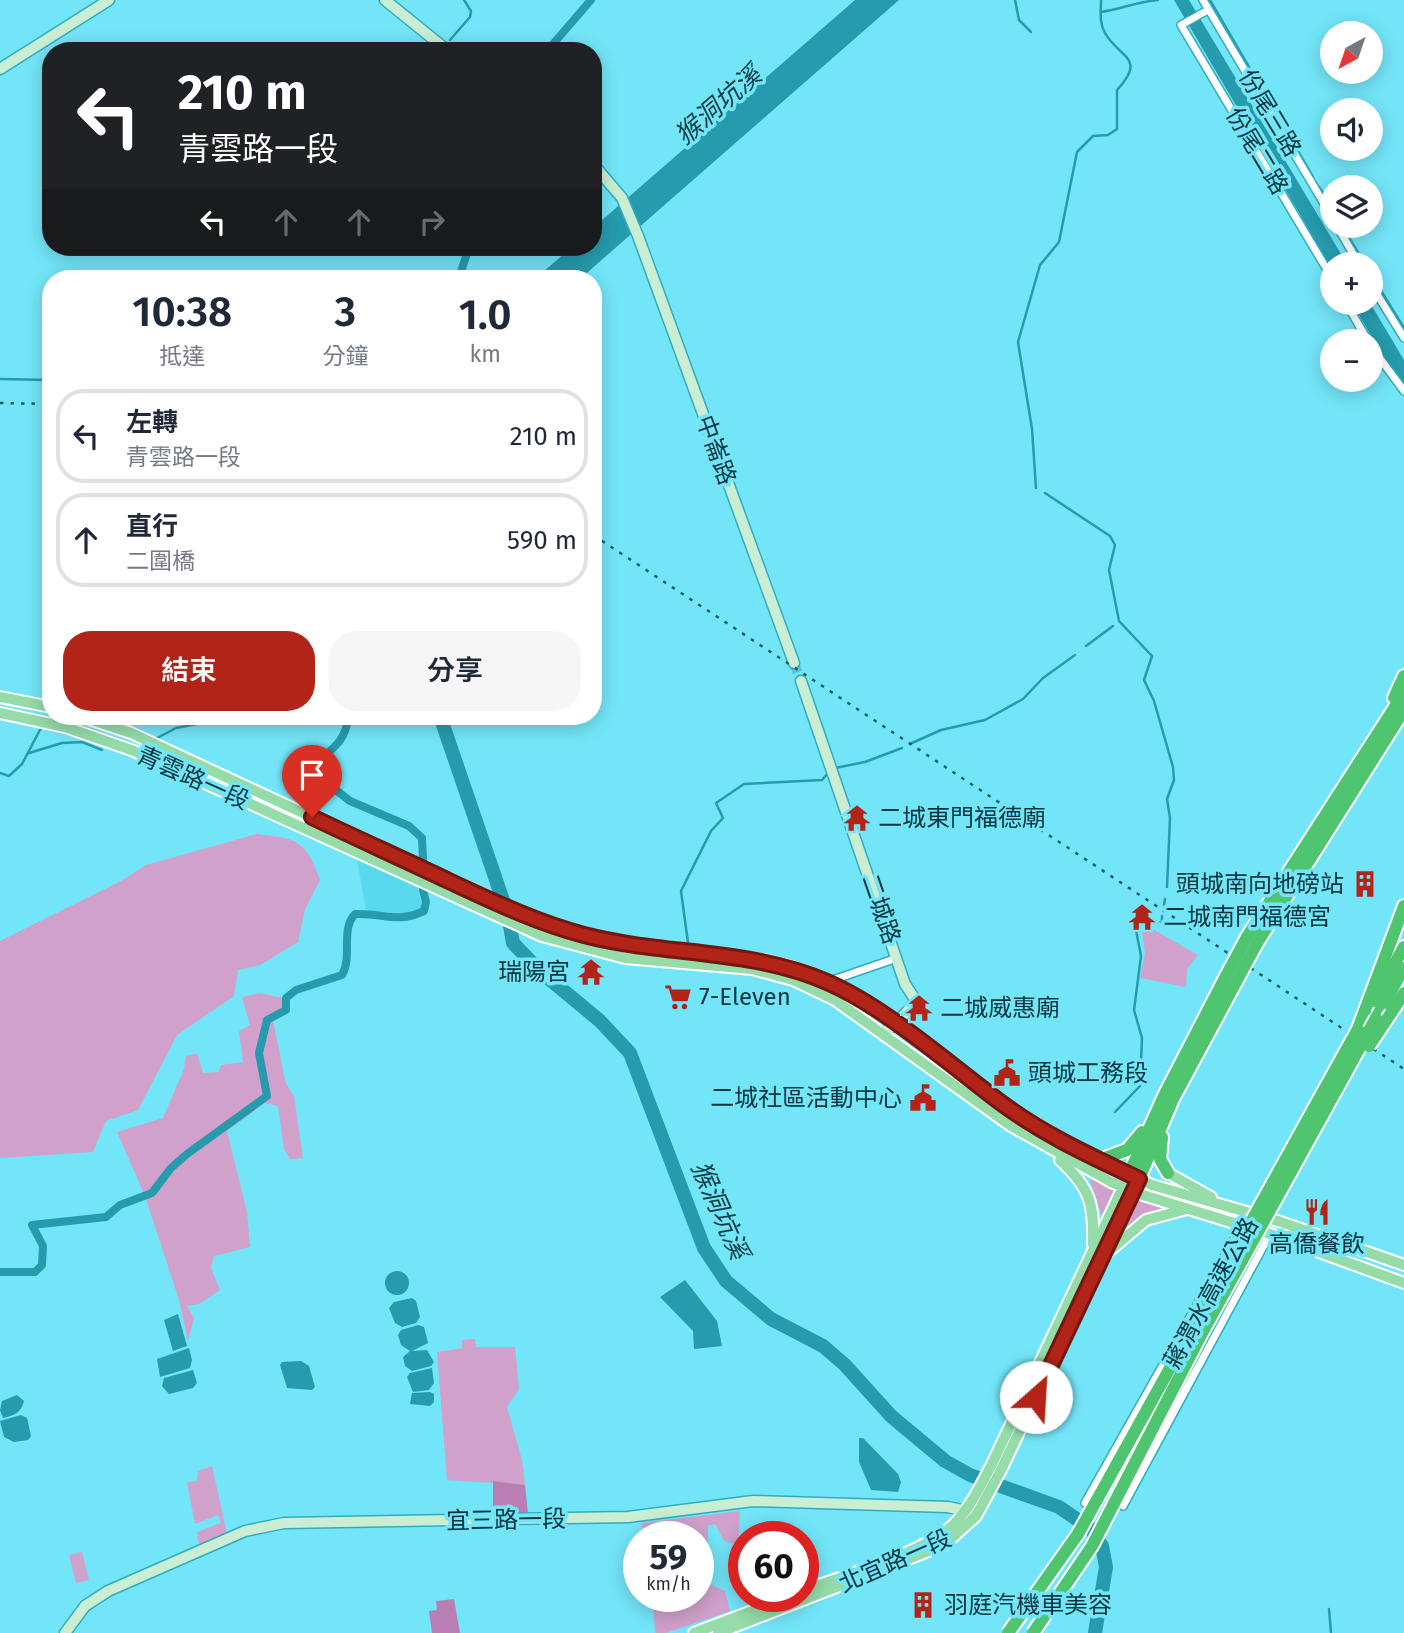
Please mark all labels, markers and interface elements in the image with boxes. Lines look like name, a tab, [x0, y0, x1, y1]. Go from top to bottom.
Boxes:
north arrow	[1320, 21, 1382, 84]
map controls	[1320, 21, 1383, 392]
water label: 猴洞坑溪	[669, 57, 771, 151]
text: 210 m	[178, 63, 307, 122]
street label: 份尾三路	[1233, 65, 1307, 161]
icon: left	[63, 70, 154, 161]
button: sound	[1320, 98, 1383, 161]
street label: 份尾二路	[1220, 103, 1294, 199]
text: 青雲路一段	[178, 130, 338, 168]
button: layers	[1320, 175, 1383, 238]
icon: left	[194, 203, 232, 241]
icon: ahead	[267, 203, 305, 241]
icon: ahead	[340, 203, 378, 241]
icon: right	[413, 203, 451, 241]
button: +	[1320, 252, 1383, 315]
text: 10:38	[132, 287, 232, 337]
text: 3	[335, 287, 356, 337]
text: 1.0	[459, 290, 512, 340]
button: −	[1320, 329, 1383, 392]
text: km	[469, 340, 501, 368]
text: 抵達	[159, 342, 205, 370]
text: 分鐘	[322, 342, 368, 370]
text: 左轉	[126, 407, 178, 438]
street label: 中崙路	[691, 411, 741, 489]
icon: left	[67, 417, 105, 455]
text: 210 m	[510, 421, 577, 452]
text: 青雲路一段	[126, 443, 241, 471]
text: 直行	[126, 511, 178, 542]
icon: ahead	[67, 521, 105, 559]
text: 590 m	[507, 525, 577, 556]
text: 二圍橋	[126, 547, 195, 575]
button: 結束	[63, 631, 315, 711]
button: 分享	[329, 631, 581, 711]
street label: 青雲路一段	[132, 741, 254, 815]
pin	[282, 745, 342, 817]
icon: arrive	[293, 756, 331, 794]
temple icon: 二城東門福德廟	[842, 803, 872, 833]
place label: 二城東門福德廟	[878, 804, 1046, 832]
building icon: 頭城南向地磅站	[1350, 869, 1380, 899]
street label: 二城路	[856, 870, 906, 948]
place label: 頭城南向地磅站	[1176, 870, 1344, 898]
temple icon: 二城南門福德宮	[1127, 902, 1157, 932]
place label: 二城南門福德宮	[1163, 903, 1331, 931]
temple icon: 瑞陽宮	[576, 957, 606, 987]
place label: 瑞陽宮	[498, 958, 570, 986]
supermarket icon: 7-Eleven	[663, 982, 693, 1012]
place label: 7-Eleven	[699, 983, 791, 1011]
temple icon: 二城威惠廟	[904, 993, 934, 1023]
place label: 二城威惠廟	[940, 994, 1060, 1022]
public building icon: 頭城工務段	[992, 1058, 1022, 1088]
place label: 頭城工務段	[1028, 1059, 1148, 1087]
public building icon: 二城社區活動中心	[908, 1083, 938, 1113]
place label: 二城社區活動中心	[710, 1084, 902, 1112]
water label: 猴洞坑溪	[684, 1156, 756, 1268]
restaurant icon: 高僑餐飲	[1302, 1197, 1332, 1227]
street label: 蔣渭水高速公路	[1158, 1213, 1264, 1373]
place label: 高僑餐飲	[1269, 1230, 1365, 1258]
position arrow	[999, 1360, 1073, 1434]
street label: 宜三路一段	[446, 1505, 566, 1535]
speed limit sign: 60	[728, 1521, 819, 1612]
street label: 北宜路一段	[834, 1524, 956, 1598]
text: 59	[650, 1536, 687, 1578]
text: km/h	[646, 1573, 691, 1595]
building icon: 羽庭汽機車美容	[908, 1590, 938, 1620]
place label: 羽庭汽機車美容	[944, 1591, 1112, 1619]

